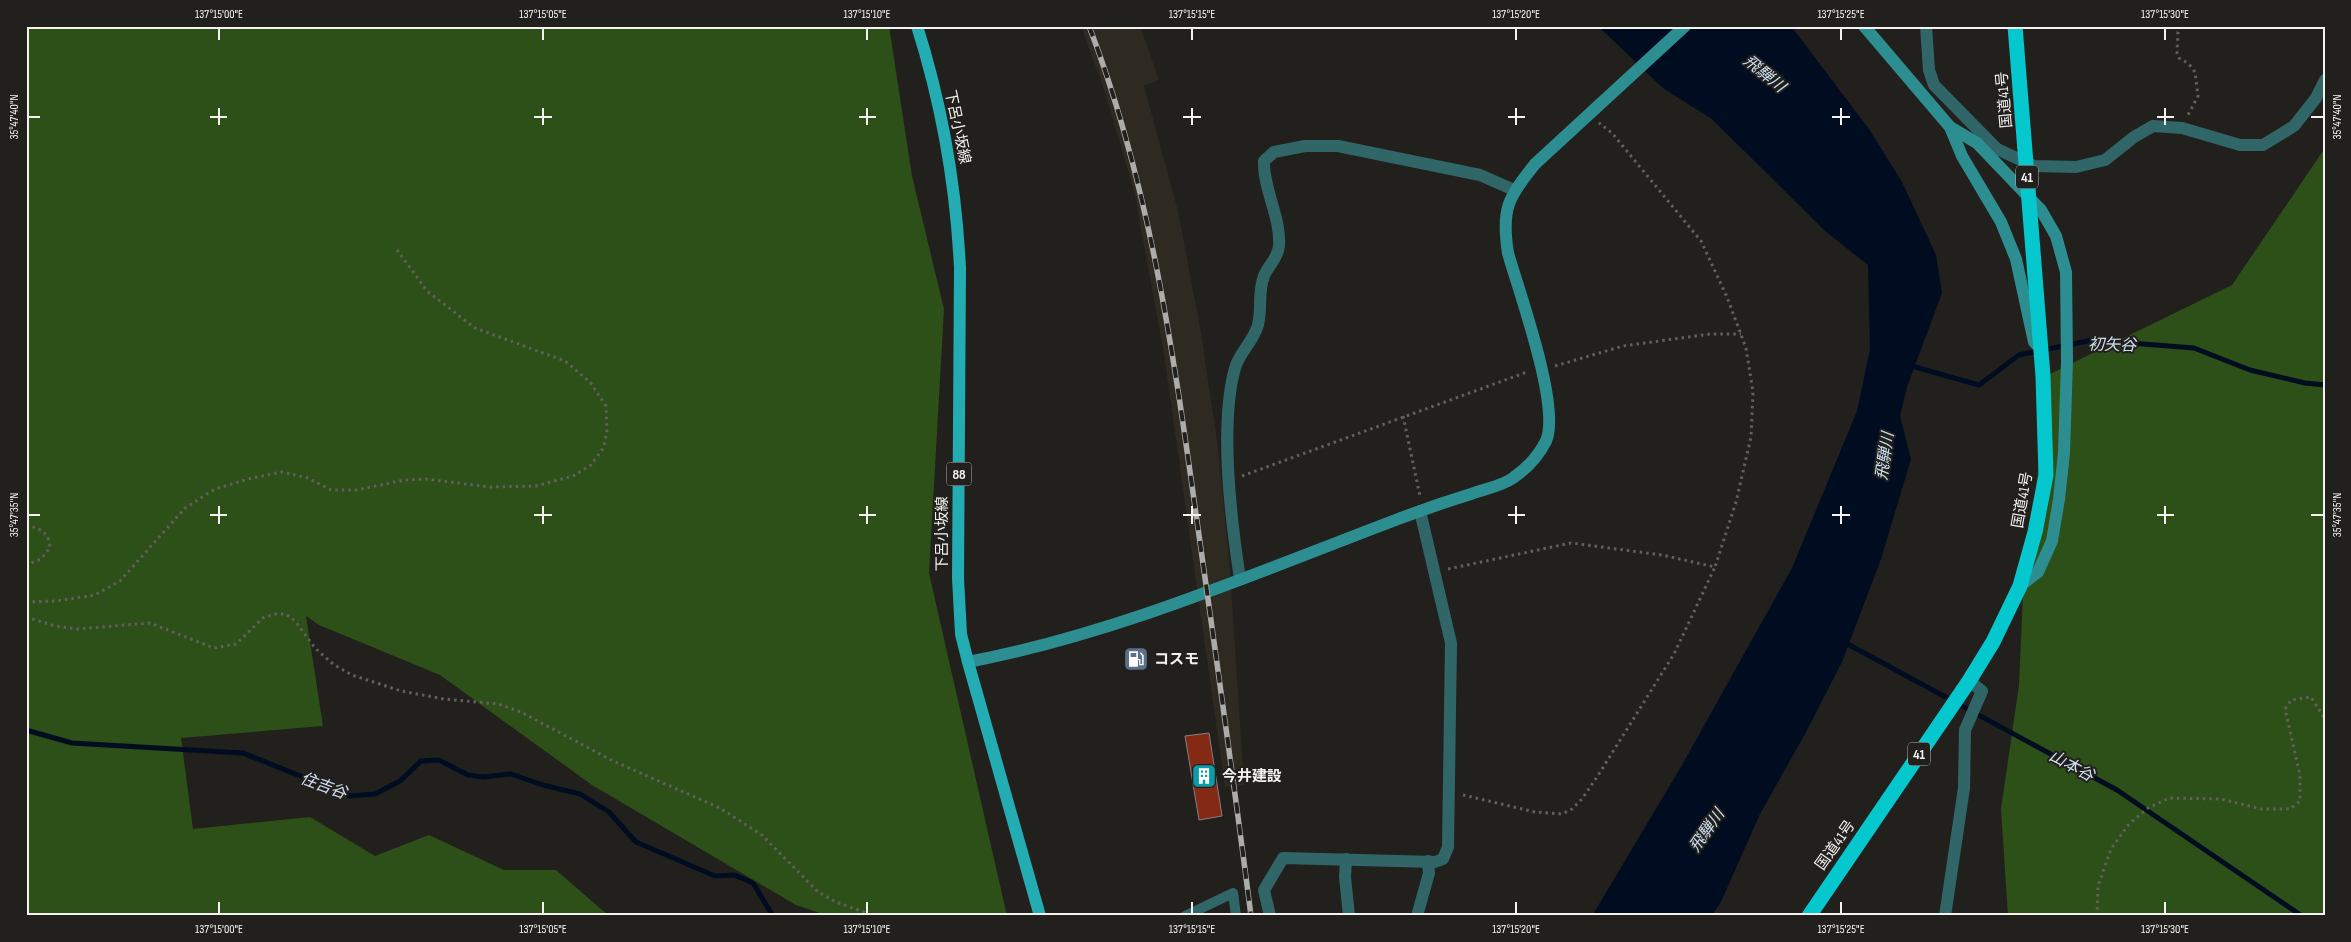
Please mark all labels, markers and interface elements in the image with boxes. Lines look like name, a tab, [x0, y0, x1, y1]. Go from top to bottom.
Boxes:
text: 137°15'00"E	[195, 7, 243, 22]
text: 137°15'05"E	[519, 7, 567, 22]
text: 137°15'10"E	[844, 7, 891, 22]
text: 137°15'15"E	[1169, 7, 1215, 22]
text: 137°15'20"E	[1492, 7, 1540, 22]
text: 137°15'25"E	[1817, 7, 1865, 22]
text: 137°15'30"E	[2141, 7, 2189, 22]
water label: 飛騨川	[1739, 52, 1790, 98]
street label: 国道41号	[1993, 71, 2016, 129]
street label: 下呂小坂線	[940, 88, 975, 166]
text: 35°47'40"N	[7, 94, 22, 140]
text: 35°47'40"N	[2330, 94, 2345, 140]
road number: 41	[2016, 166, 2038, 188]
water label: 初矢谷	[2088, 336, 2138, 355]
water label: 飛騨川	[1873, 429, 1899, 481]
road number: 88	[946, 462, 972, 486]
street label: 国道41号	[2008, 471, 2037, 530]
text: 35°47'35"N	[7, 493, 22, 537]
text: 35°47'35"N	[2330, 493, 2345, 537]
street label: 下呂小坂線	[933, 496, 952, 572]
fuel station icon: コスモ	[1123, 646, 1149, 672]
place label: コスモ	[1154, 650, 1199, 669]
road number: 41	[1908, 742, 1930, 766]
water label: 山本谷	[2046, 747, 2099, 787]
building icon: 今井建設	[1191, 763, 1217, 789]
place label: 今井建設	[1222, 767, 1282, 786]
water label: 住吉谷	[298, 769, 351, 804]
water label: 飛騨川	[1686, 804, 1730, 856]
street label: 国道41号	[1811, 817, 1859, 874]
text: 137°15'00"E	[195, 922, 243, 937]
text: 137°15'05"E	[519, 922, 567, 937]
text: 137°15'10"E	[844, 922, 891, 937]
text: 137°15'15"E	[1169, 922, 1215, 937]
text: 137°15'20"E	[1492, 922, 1540, 937]
text: 137°15'25"E	[1817, 922, 1865, 937]
text: 137°15'30"E	[2141, 922, 2189, 937]

